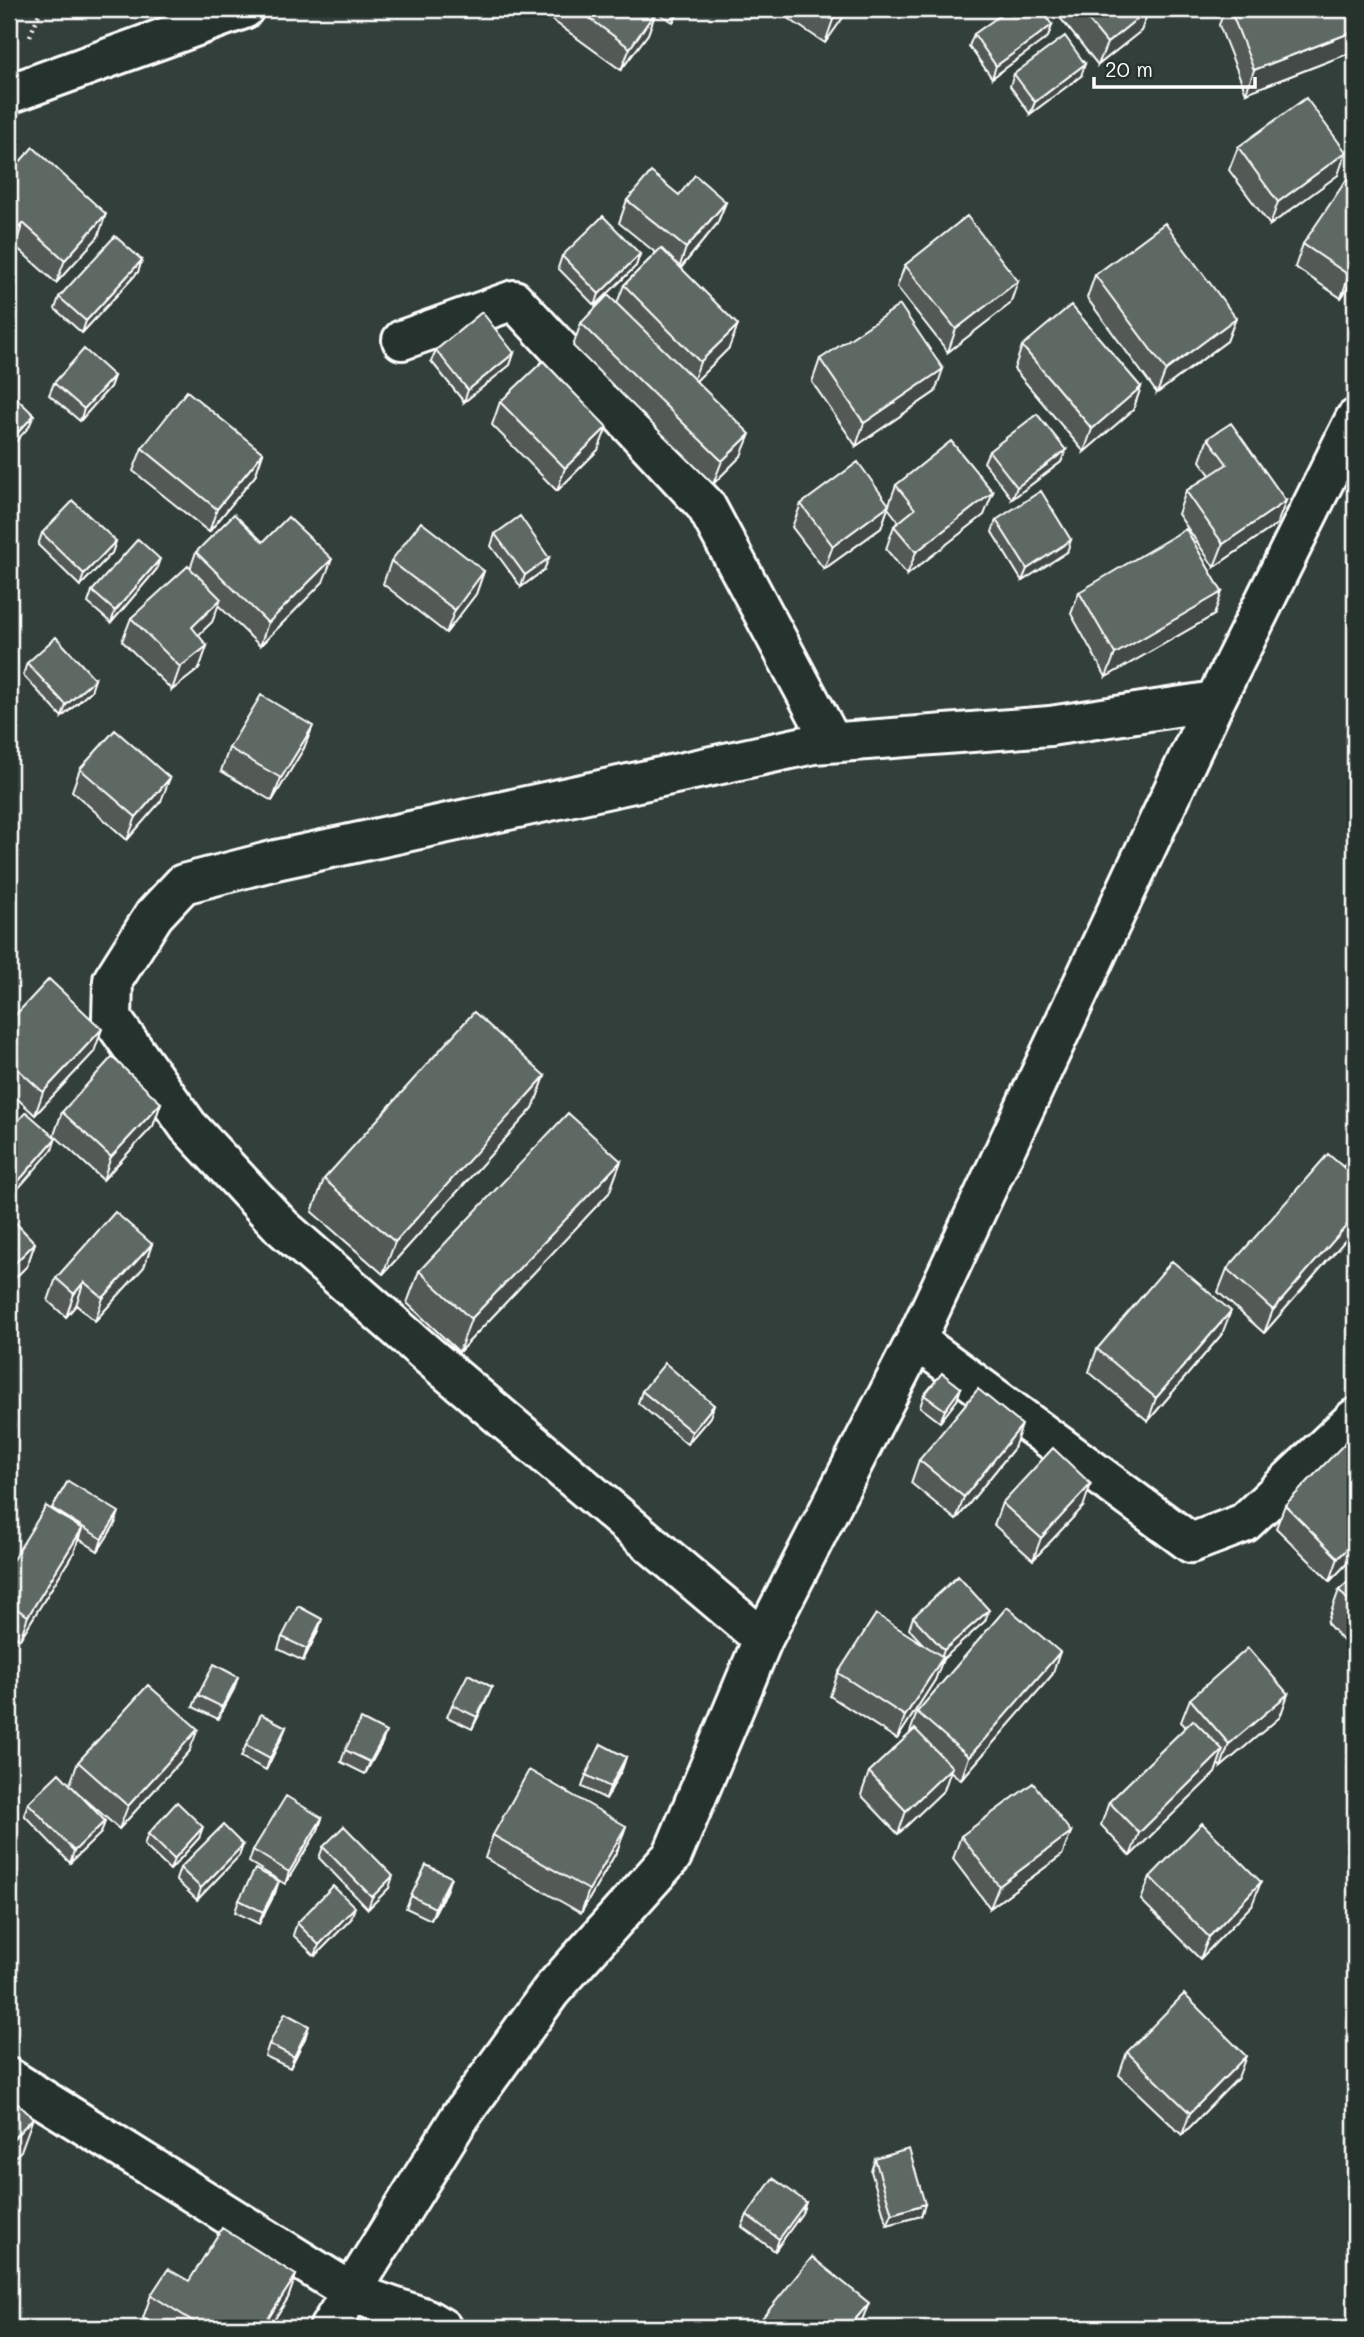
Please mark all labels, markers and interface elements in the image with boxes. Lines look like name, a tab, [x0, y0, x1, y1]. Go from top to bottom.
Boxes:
scale bar	[1094, 46, 1256, 90]
text: 20 m	[1105, 55, 1153, 82]

